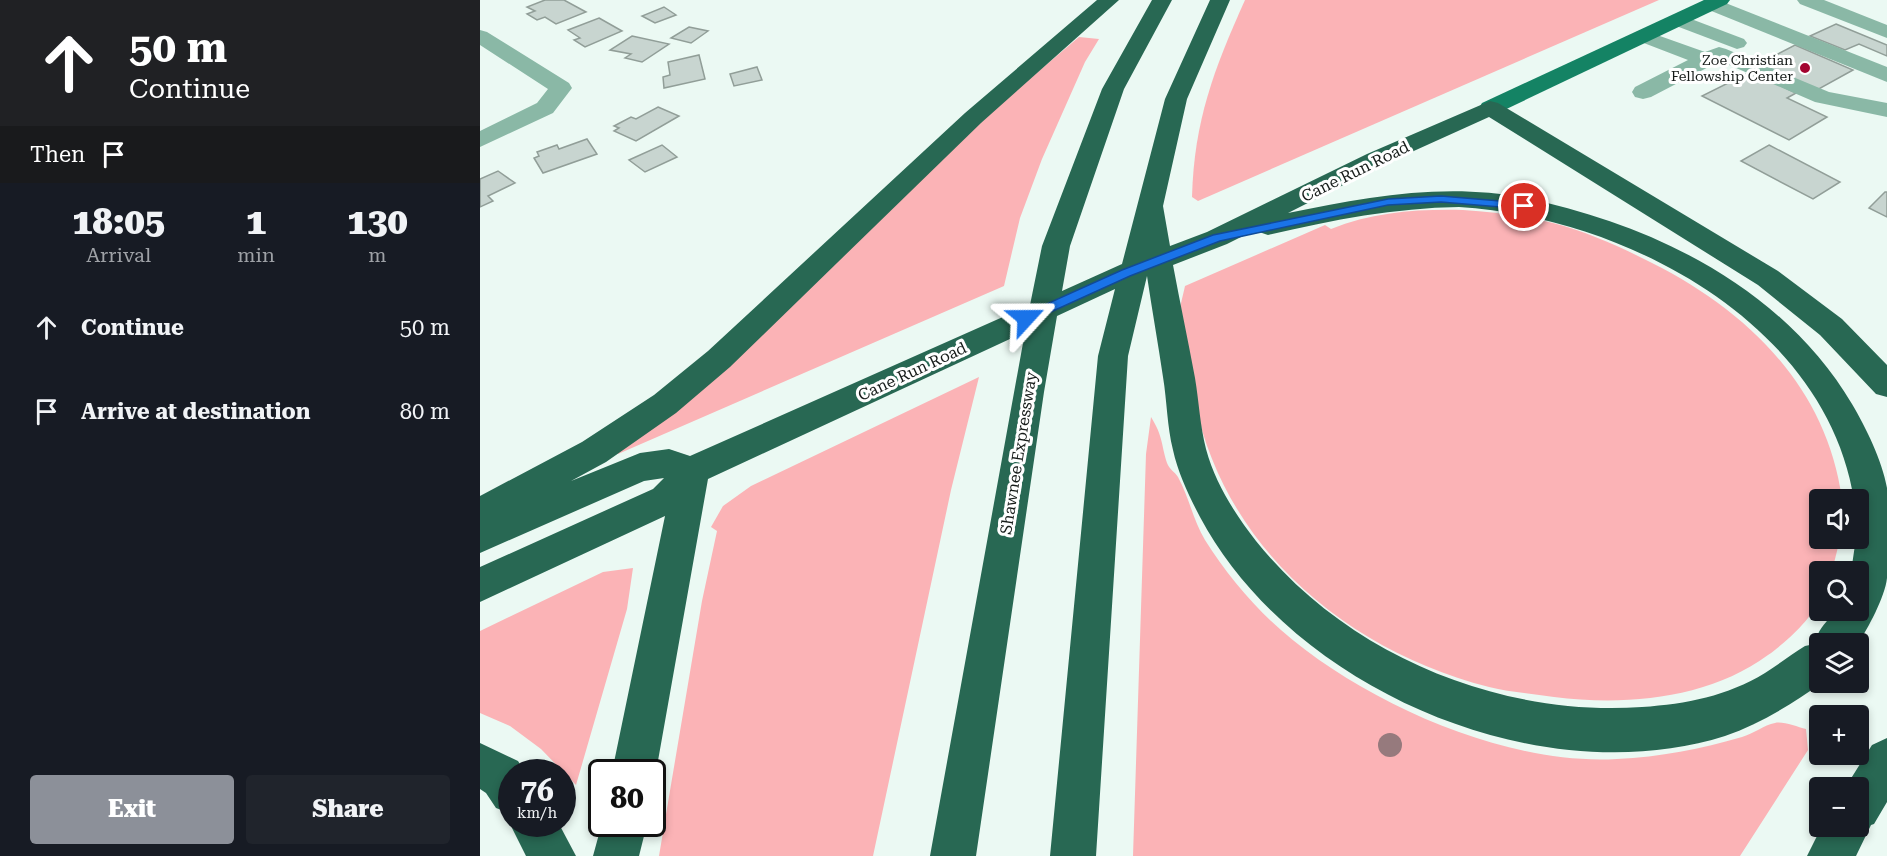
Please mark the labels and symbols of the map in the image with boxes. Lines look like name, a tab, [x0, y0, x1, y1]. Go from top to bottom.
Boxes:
place label: Zoe Christian Fellowship Center	[1671, 52, 1793, 84]
marker: Zoe Christian Fellowship Center	[1798, 61, 1812, 75]
street label: Cane Run Road	[1298, 137, 1412, 206]
pin	[1498, 180, 1549, 231]
position arrow	[994, 286, 1058, 350]
street label: Cane Run Road	[855, 338, 970, 405]
street label: Shawnee Expressway	[996, 370, 1041, 536]
speed limit sign: 80	[588, 759, 666, 837]

